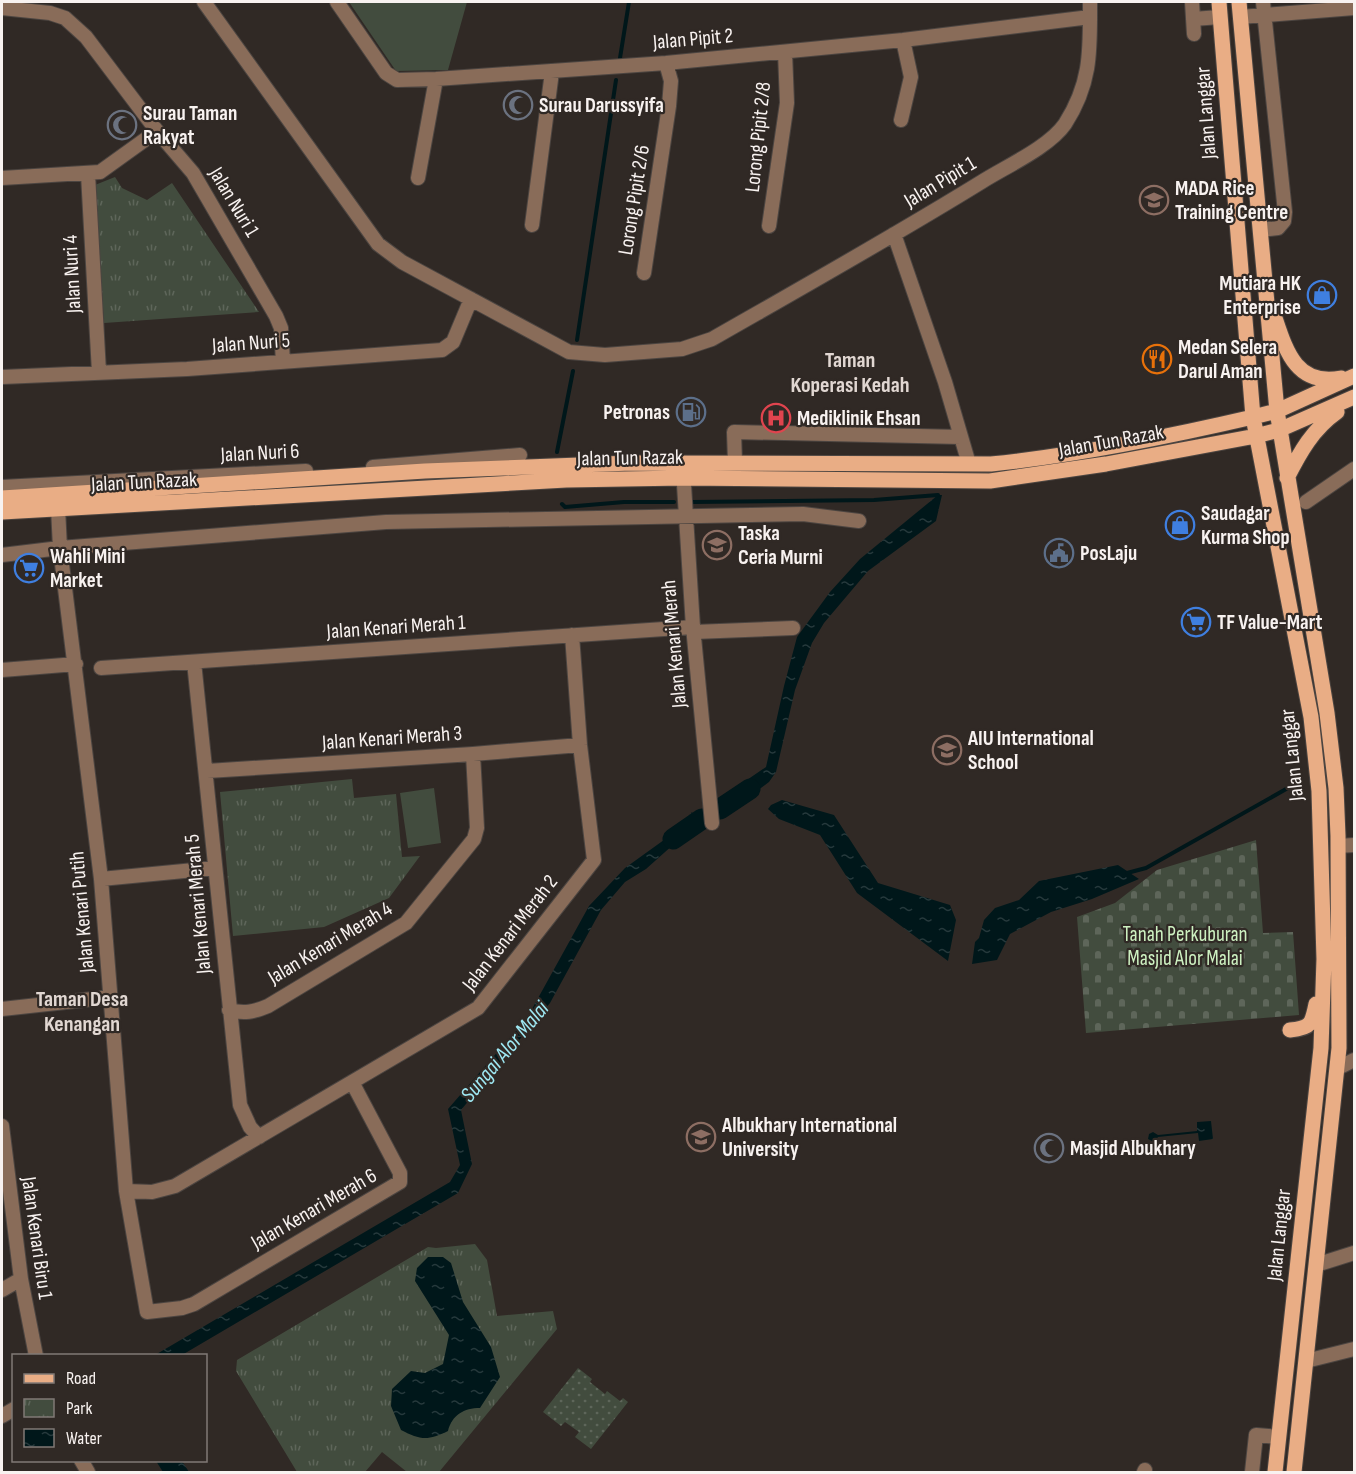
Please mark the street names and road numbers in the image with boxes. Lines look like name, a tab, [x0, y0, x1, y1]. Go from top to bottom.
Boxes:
street label: Jalan Pipit 2	[651, 23, 734, 55]
street label: Jalan Langgar	[1190, 66, 1222, 161]
street label: Lorong Pipit 2/8	[740, 81, 776, 193]
street label: Lorong Pipit 2/6	[613, 143, 655, 257]
street label: Jalan Pipit 1	[899, 151, 981, 214]
street label: Jalan Nuri 1	[203, 162, 265, 242]
street label: Jalan Nuri 4	[57, 234, 87, 315]
street label: Jalan Nuri 5	[210, 328, 291, 358]
street label: Jalan Tun Razak	[1056, 419, 1165, 463]
street label: Jalan Nuri 6	[219, 438, 300, 468]
street label: Jalan Tun Razak	[576, 445, 683, 471]
street label: Jalan Tun Razak	[89, 467, 198, 497]
street label: Jalan Kenari Merah	[656, 579, 692, 710]
street label: Jalan Kenari Merah 1	[325, 610, 467, 644]
street label: Jalan Langgar	[1275, 708, 1309, 803]
street label: Jalan Kenari Merah 3	[320, 721, 463, 755]
street label: Jalan Kenari Merah 5	[179, 833, 217, 976]
street label: Jalan Kenari Putih	[64, 850, 100, 975]
street label: Jalan Kenari Merah 2	[456, 870, 563, 997]
street label: Jalan Kenari Merah 4	[263, 896, 397, 990]
street label: Jalan Kenari Merah 6	[246, 1163, 381, 1256]
street label: Jalan Kenari Biru 1	[16, 1174, 58, 1301]
street label: Jalan Langgar	[1262, 1188, 1296, 1283]

